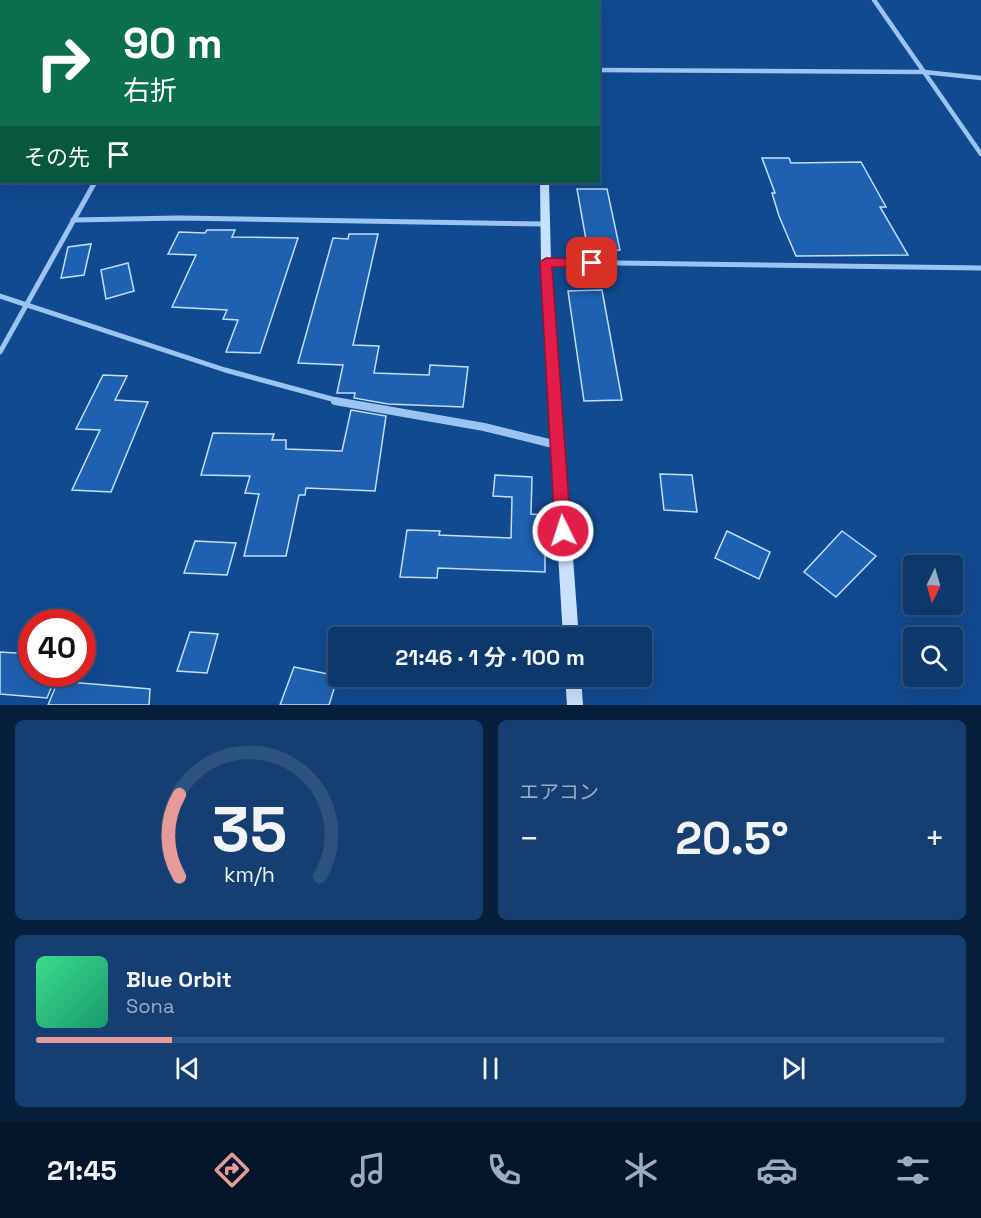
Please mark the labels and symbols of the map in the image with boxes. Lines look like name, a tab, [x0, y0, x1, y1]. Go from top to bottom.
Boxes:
pin	[566, 237, 617, 288]
position arrow	[531, 499, 595, 563]
north arrow	[903, 555, 963, 615]
speed limit sign: 40	[18, 609, 96, 687]

